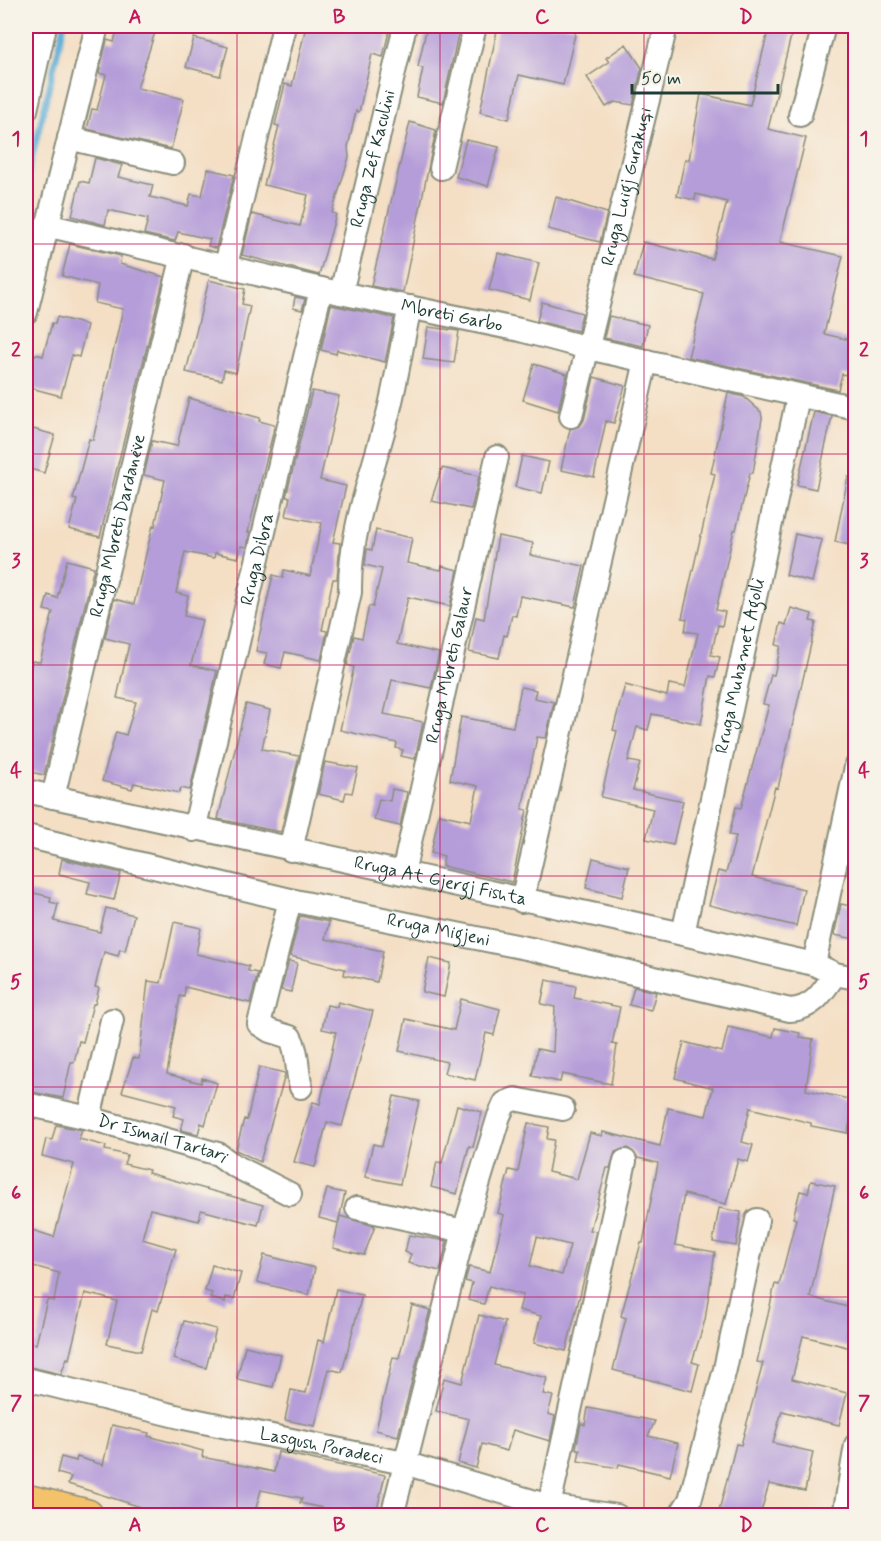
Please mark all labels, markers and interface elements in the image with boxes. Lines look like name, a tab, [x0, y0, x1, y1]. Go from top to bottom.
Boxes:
text: A	[128, 4, 142, 31]
text: B	[333, 4, 346, 31]
text: C	[535, 4, 550, 31]
text: D	[739, 4, 753, 31]
scale bar	[632, 57, 778, 95]
text: 50 m	[641, 67, 681, 91]
street label: Rruga Zef Kaculini	[345, 88, 401, 230]
street label: Rruga Luigj Gurakuqi	[596, 105, 658, 268]
text: 1	[12, 126, 20, 153]
text: 1	[860, 126, 868, 153]
street label: Mbreti Garbo	[399, 294, 505, 338]
text: 2	[11, 337, 21, 364]
text: 2	[859, 337, 869, 364]
street label: Rruga Mbreti Dardanëve	[85, 431, 152, 620]
street label: Rruga Dibra	[235, 511, 280, 608]
text: 3	[11, 548, 21, 575]
text: 3	[859, 548, 869, 575]
street label: Rruga Muhamet Agolli	[710, 576, 771, 756]
street label: Rruga Mbreti Galaur	[421, 584, 479, 746]
text: 4	[10, 758, 22, 785]
text: 4	[858, 758, 870, 785]
street label: Rruga At Gjergj Fishta	[352, 851, 529, 912]
street label: Rruga Migjeni	[385, 908, 492, 952]
text: 5	[10, 969, 22, 996]
text: 5	[858, 969, 870, 996]
street label: Dr Ismail Tartari	[95, 1109, 233, 1169]
text: 6	[11, 1180, 21, 1207]
text: 6	[859, 1180, 869, 1207]
text: 7	[10, 1390, 22, 1417]
text: 7	[858, 1390, 870, 1417]
street label: Lasgush Poradeci	[258, 1422, 385, 1470]
text: A	[128, 1512, 142, 1539]
text: B	[333, 1512, 346, 1539]
text: C	[535, 1512, 550, 1539]
text: D	[739, 1512, 753, 1539]

